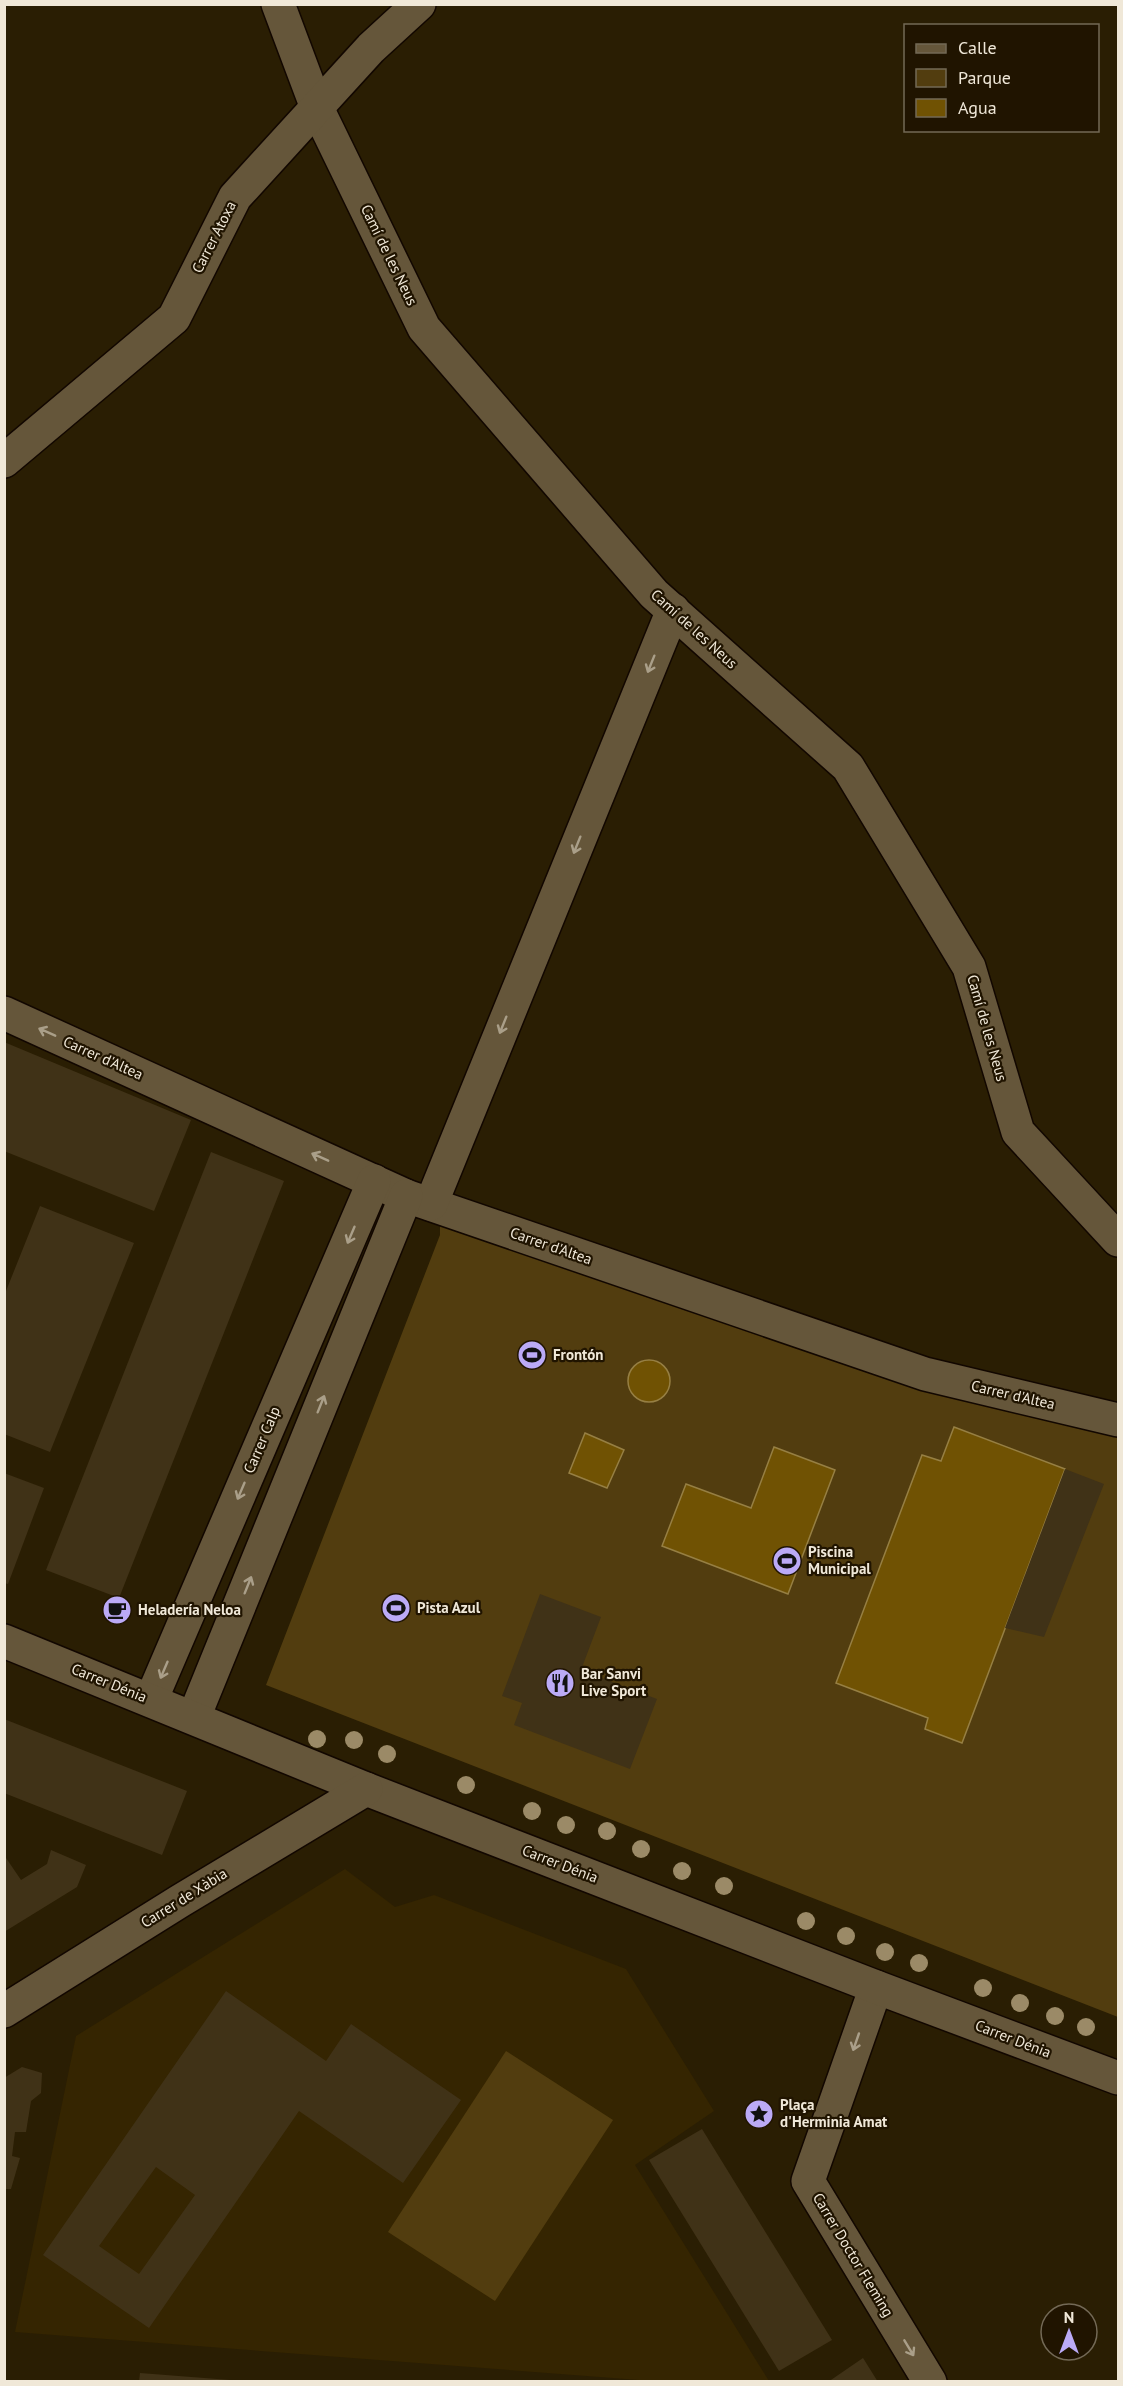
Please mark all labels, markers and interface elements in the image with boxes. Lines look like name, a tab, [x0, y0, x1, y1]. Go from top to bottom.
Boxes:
legend	[904, 24, 1099, 132]
text: Calle	[958, 36, 997, 59]
text: Parque	[958, 66, 1011, 89]
text: Agua	[958, 96, 997, 119]
street label: Carrer Atoxa	[187, 197, 240, 276]
street label: Camí de les Neus	[357, 201, 422, 308]
street label: Camí de les Neus	[647, 585, 742, 673]
one-way arrow	[645, 655, 656, 673]
one-way arrow	[571, 835, 582, 854]
street label: Camí de les Neus	[963, 972, 1012, 1083]
one-way arrow	[497, 1016, 508, 1034]
one-way arrow	[39, 1026, 57, 1038]
street label: Carrer d'Altea	[60, 1032, 146, 1084]
one-way arrow	[312, 1150, 330, 1162]
street label: Carrer d'Altea	[508, 1223, 595, 1268]
one-way arrow	[344, 1225, 356, 1243]
sports icon: Frontón	[516, 1339, 548, 1371]
place label: Frontón	[553, 1345, 604, 1364]
street label: Carrer d'Altea	[969, 1376, 1057, 1413]
one-way arrow	[316, 1395, 327, 1414]
street label: Carrer Calp	[239, 1403, 284, 1476]
one-way arrow	[234, 1482, 245, 1500]
place label: Piscina Municipal	[808, 1542, 871, 1578]
sports icon: Piscina Municipal	[771, 1545, 803, 1577]
one-way arrow	[243, 1576, 254, 1594]
sports icon: Pista Azul	[380, 1592, 412, 1624]
cafe icon: Heladería Neloa	[101, 1594, 133, 1626]
place label: Pista Azul	[417, 1598, 481, 1617]
place label: Heladería Neloa	[138, 1600, 241, 1619]
street label: Carrer Dénia	[69, 1659, 150, 1706]
one-way arrow	[157, 1661, 168, 1679]
place label: Bar Sanvi Live Sport	[581, 1664, 647, 1700]
restaurant icon: Bar Sanvi Live Sport	[544, 1667, 576, 1699]
street label: Carrer Dénia	[520, 1840, 601, 1887]
street label: Carrer de Xàbia	[137, 1863, 230, 1932]
street label: Carrer Dénia	[973, 2015, 1054, 2062]
one-way arrow	[849, 2032, 860, 2051]
place label: Plaça d'Herminia Amat	[780, 2095, 888, 2131]
place icon: Plaça d'Herminia Amat	[743, 2098, 775, 2130]
street label: Carrer Doctor Fleming	[809, 2189, 898, 2320]
north arrow	[1039, 2302, 1099, 2362]
text: N	[1064, 2307, 1074, 2327]
one-way arrow	[904, 2339, 916, 2356]

